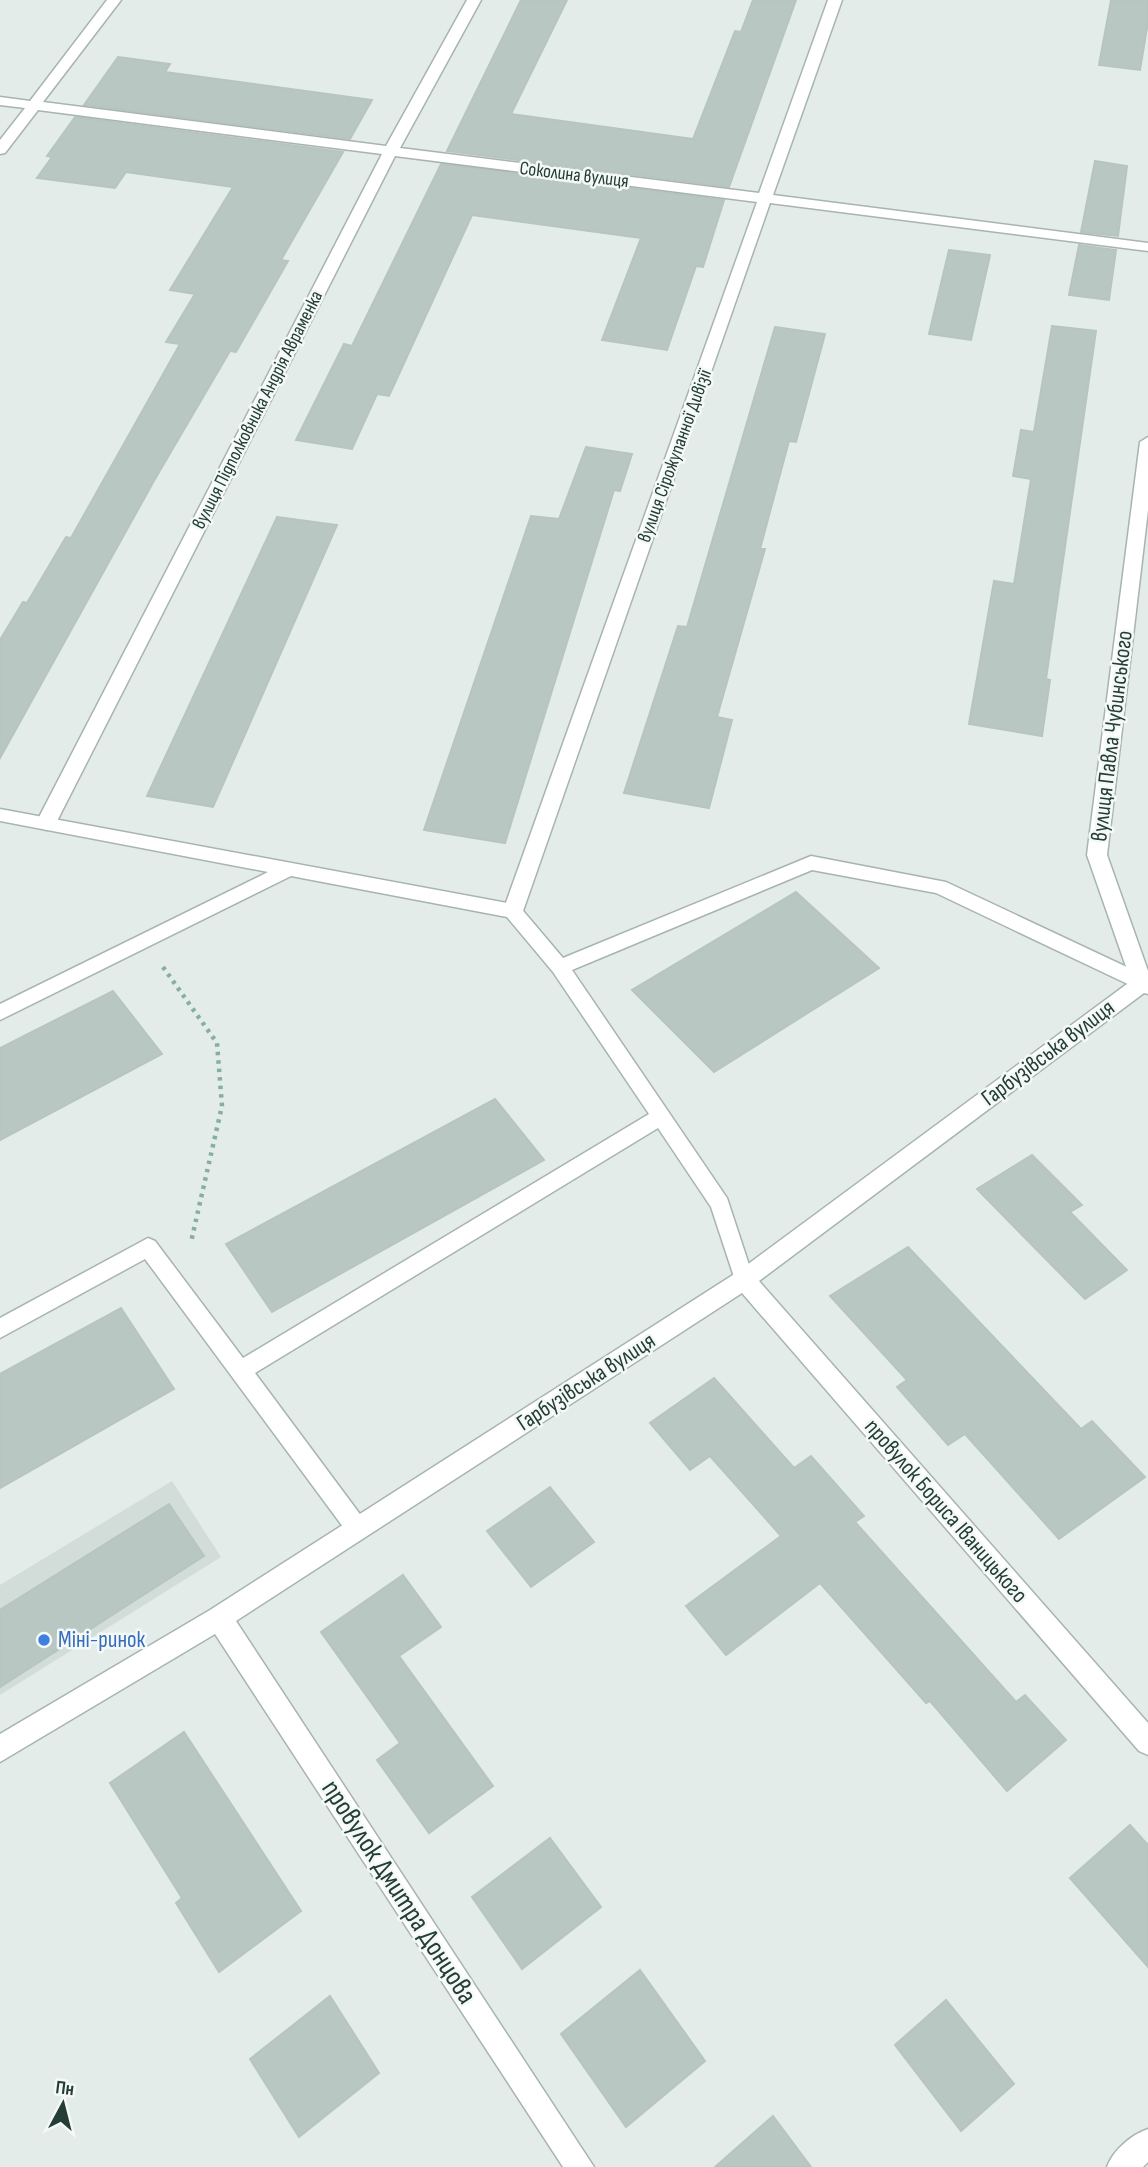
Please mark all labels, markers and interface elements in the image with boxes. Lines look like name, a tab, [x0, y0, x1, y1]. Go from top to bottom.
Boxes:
street label: Соколина вулиця	[518, 157, 630, 193]
street label: вулиця Підполковника Андрія Авраменка	[188, 287, 328, 533]
street label: вулиця Сірожупанної Дивізії	[633, 366, 717, 546]
street label: вулиця Павла Чубинського	[1085, 629, 1139, 843]
street label: Гарбузівська вулиця	[976, 994, 1120, 1112]
street label: Гарбузівська вулиця	[511, 1327, 661, 1437]
street label: провулок Бориса Іваницького	[858, 1413, 1034, 1609]
place label: Міні-ринок	[58, 1626, 146, 1654]
marker: Міні-ринок	[36, 1632, 52, 1648]
street label: провулок Дмитра Донцова	[314, 1774, 484, 2010]
north arrow	[28, 2069, 98, 2139]
text: Пн	[54, 2076, 75, 2101]

